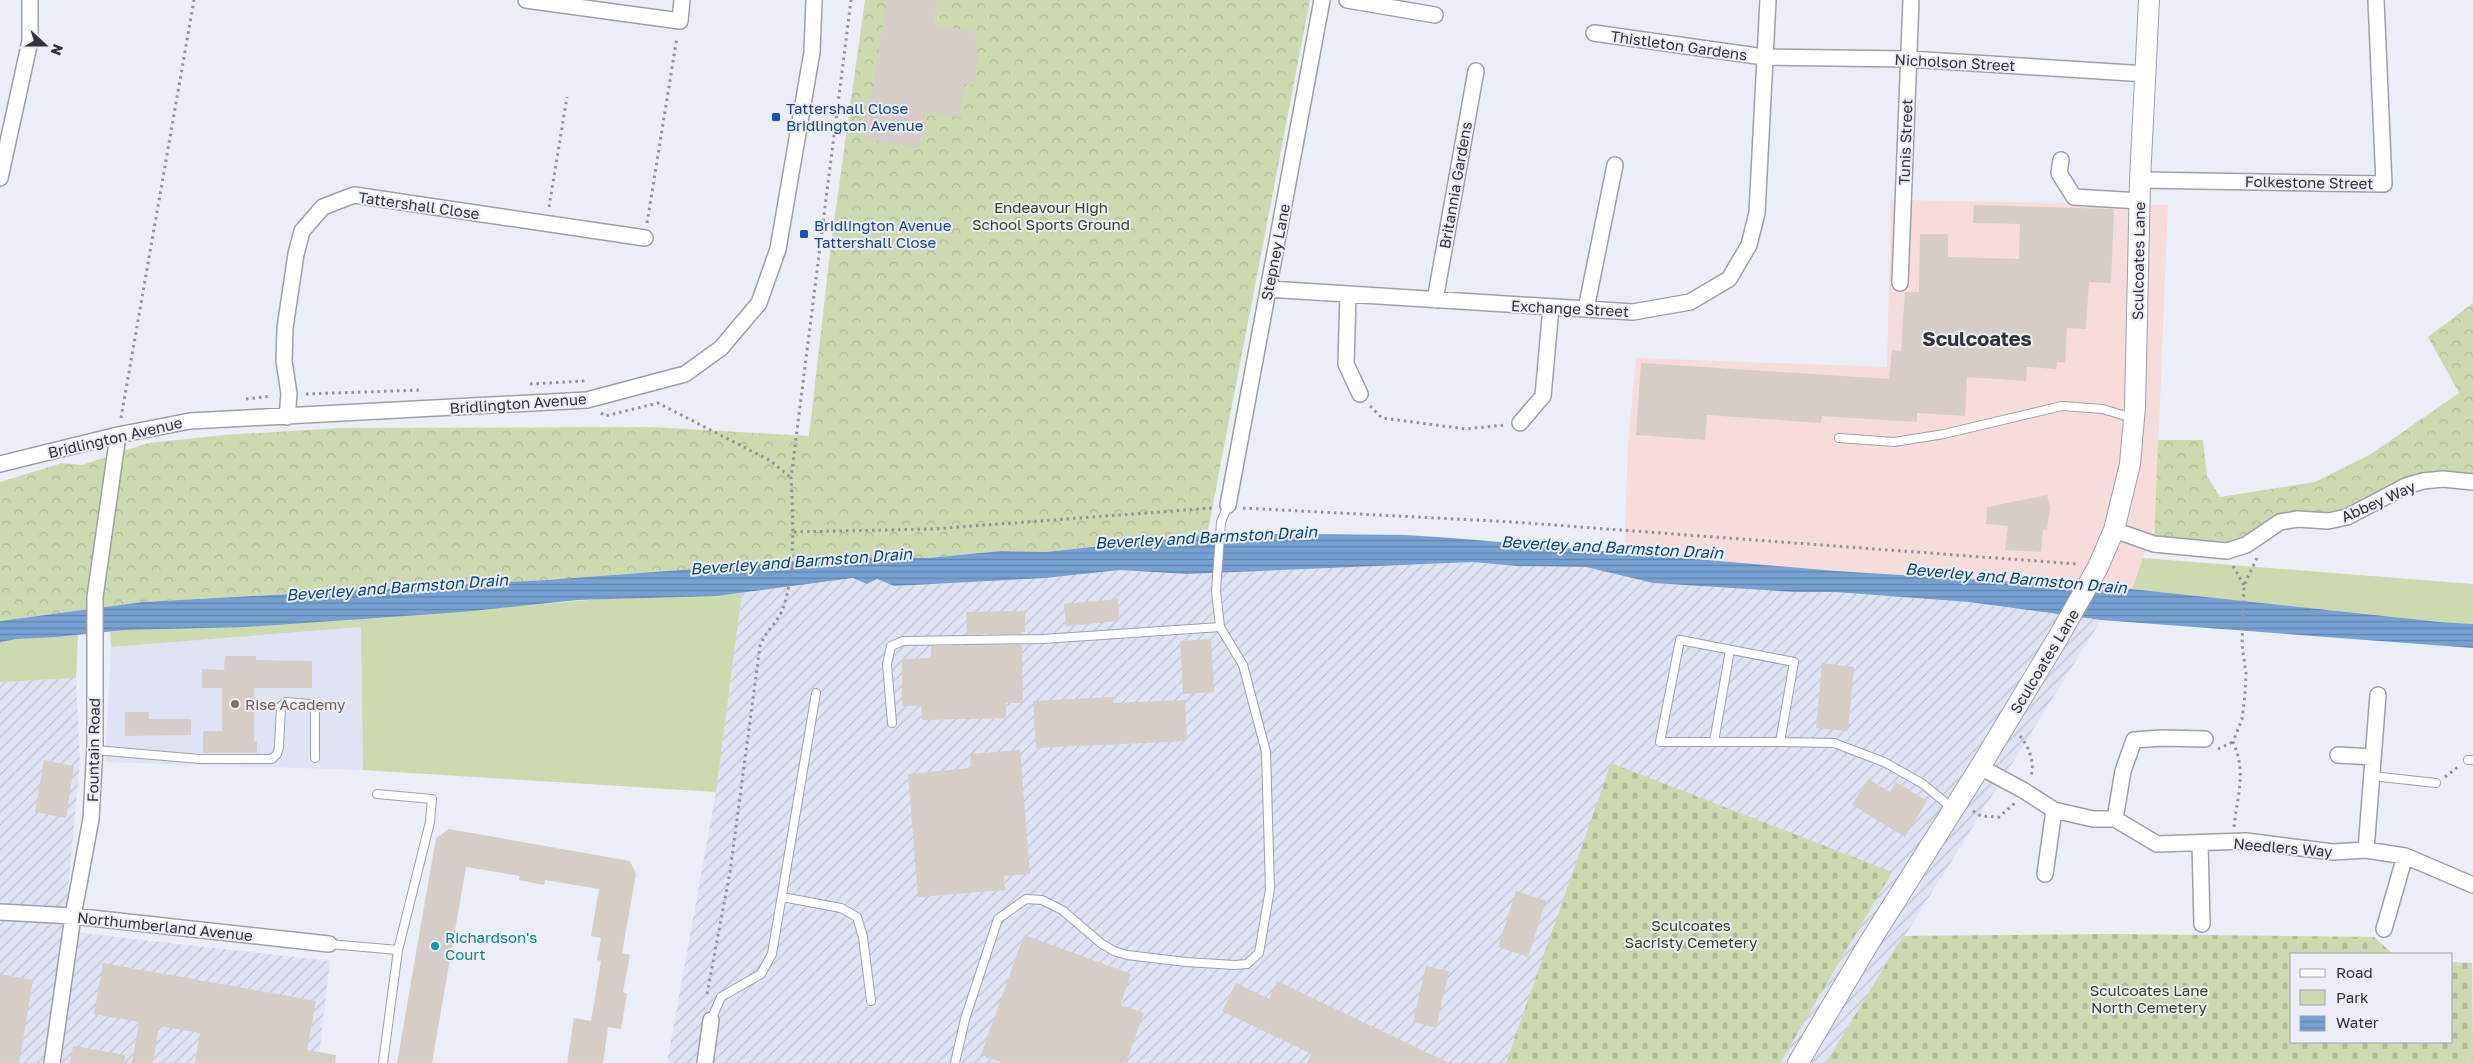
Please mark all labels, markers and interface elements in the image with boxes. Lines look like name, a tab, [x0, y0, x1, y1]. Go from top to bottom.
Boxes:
north arrow	[20, 20, 70, 70]
street label: Thistleton Gardens	[1610, 27, 1748, 63]
text: N	[48, 42, 67, 58]
street label: Nicholson Street	[1894, 50, 2016, 74]
place label: Tattershall Close Bridlington Avenue	[786, 99, 924, 134]
street label: Tunis Street	[1894, 99, 1916, 185]
marker: Tattershall Close Bridlington Avenue	[770, 111, 782, 123]
street label: Britannia Gardens	[1435, 120, 1475, 250]
street label: Folkestone Street	[2245, 172, 2373, 192]
street label: Tattershall Close	[357, 188, 481, 222]
park label: Endeavour High School Sports Ground	[972, 198, 1130, 233]
street label: Sculcoates Lane	[2128, 201, 2148, 320]
street label: Stepney Lane	[1257, 202, 1293, 302]
place label: Bridlington Avenue Tattershall Close	[814, 216, 952, 251]
marker: Bridlington Avenue Tattershall Close	[798, 228, 810, 240]
street label: Exchange Street	[1510, 296, 1630, 320]
district label: Sculcoates	[1922, 326, 2032, 350]
street label: Bridlington Avenue	[449, 389, 587, 417]
street label: Bridlington Avenue	[46, 413, 184, 461]
street label: Abbey Way	[2338, 476, 2418, 525]
water label: Beverley and Barmston Drain	[1094, 521, 1319, 553]
water label: Beverley and Barmston Drain	[1500, 531, 1725, 563]
water label: Beverley and Barmston Drain	[689, 543, 914, 579]
water label: Beverley and Barmston Drain	[1904, 558, 2129, 598]
water label: Beverley and Barmston Drain	[285, 569, 510, 605]
street label: Sculcoates Lane	[2006, 605, 2082, 716]
place label: Rise Academy	[245, 695, 346, 713]
street label: Fountain Road	[83, 698, 103, 802]
marker: Rise Academy	[229, 698, 241, 710]
street label: Needlers Way	[2233, 834, 2334, 860]
street label: Northumberland Avenue	[76, 908, 254, 944]
park label: Sculcoates Sacristy Cemetery	[1625, 916, 1758, 951]
place label: Richardson's Court	[445, 928, 537, 963]
marker: Richardson's Court	[429, 940, 441, 952]
legend	[2290, 953, 2453, 1043]
text: Road	[2336, 963, 2373, 981]
park label: Sculcoates Lane North Cemetery	[2090, 981, 2209, 1016]
text: Park	[2336, 988, 2369, 1006]
text: Water	[2336, 1013, 2379, 1031]

